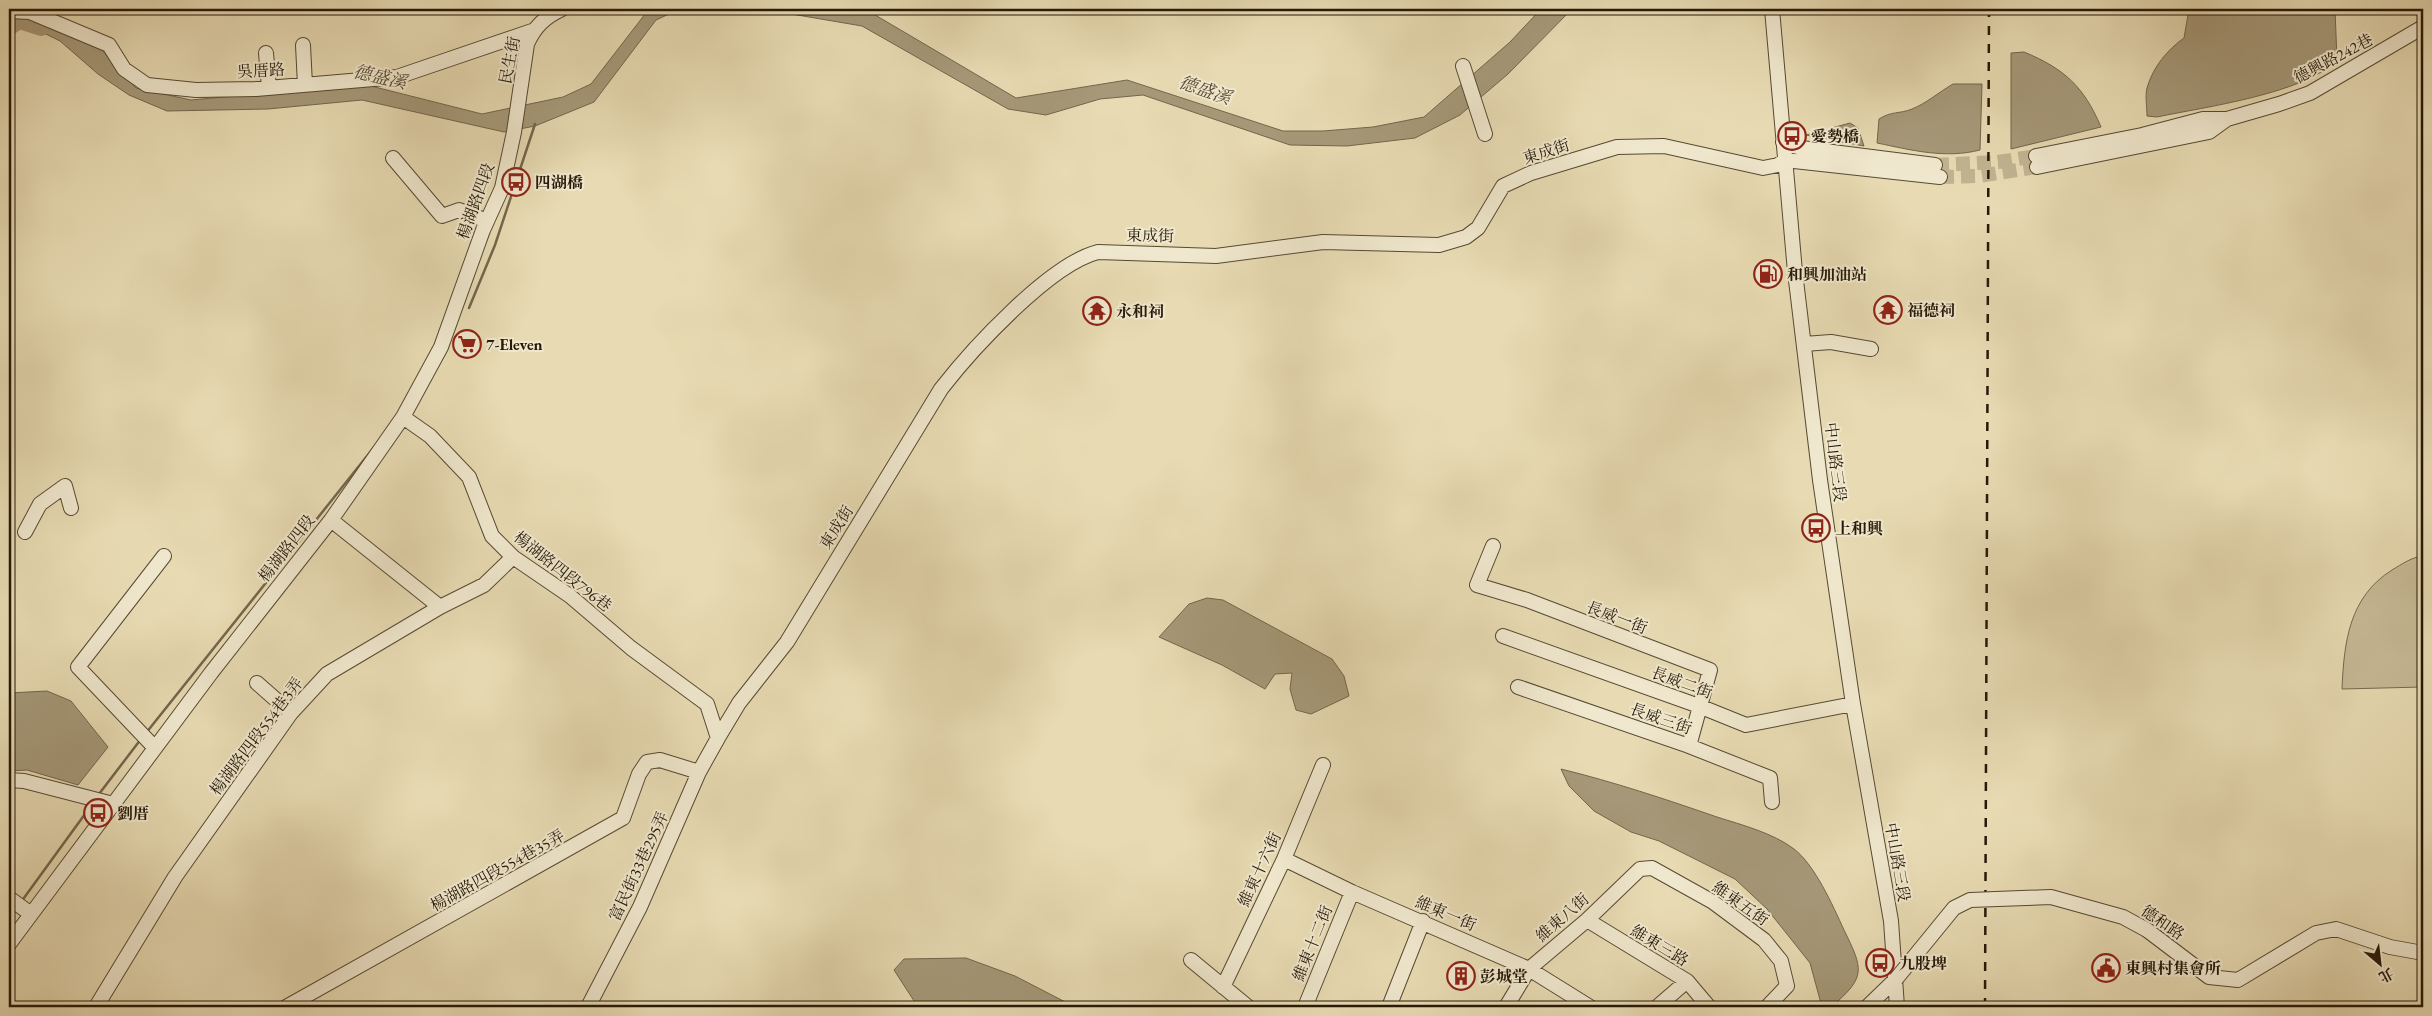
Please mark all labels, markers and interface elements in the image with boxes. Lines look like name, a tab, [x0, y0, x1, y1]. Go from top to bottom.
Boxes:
street label: 德興路242巷	[2290, 29, 2377, 88]
street label: 民生街	[495, 35, 524, 86]
street label: 吳厝路	[237, 59, 286, 82]
water label: 德盛溪	[351, 59, 411, 94]
water label: 德盛溪	[1176, 70, 1236, 110]
bus stop icon: 愛勢橋	[1777, 121, 1807, 151]
place label: 愛勢橋	[1811, 126, 1859, 147]
street label: 東成街	[1520, 134, 1572, 169]
street label: 楊湖路四段	[452, 160, 499, 242]
bus stop icon: 四湖橋	[501, 167, 531, 197]
place label: 四湖橋	[535, 172, 583, 193]
street label: 東成街	[1126, 225, 1174, 246]
fuel station icon: 和興加油站	[1753, 259, 1783, 289]
place label: 和興加油站	[1787, 264, 1867, 285]
temple icon: 福德祠	[1873, 295, 1903, 325]
temple icon: 永和祠	[1082, 296, 1112, 326]
place label: 福德祠	[1907, 300, 1955, 321]
place label: 永和祠	[1116, 301, 1164, 322]
supermarket icon: 7-Eleven	[452, 329, 482, 359]
place label: 7-Eleven	[486, 334, 543, 355]
street label: 中山路三段	[1820, 421, 1851, 503]
street label: 東成街	[815, 501, 858, 553]
street label: 楊湖路四段	[253, 510, 319, 586]
bus stop icon: 上和興	[1801, 513, 1831, 543]
place label: 上和興	[1835, 518, 1883, 539]
street label: 楊湖路四段796巷	[509, 526, 616, 616]
street label: 長威一街	[1583, 596, 1650, 639]
street label: 長威二街	[1648, 662, 1715, 703]
street label: 楊湖路四段554巷3弄	[205, 673, 308, 800]
street label: 長威三街	[1627, 698, 1695, 739]
bus stop icon: 劉厝	[83, 798, 113, 828]
place label: 劉厝	[117, 803, 149, 824]
street label: 富民街33巷295弄	[604, 808, 673, 924]
street label: 中山路三段	[1880, 821, 1915, 903]
street label: 楊湖路四段554巷35弄	[426, 825, 568, 916]
street label: 維東十六街	[1233, 829, 1286, 910]
street label: 維東五街	[1708, 876, 1773, 930]
street label: 維東八街	[1531, 888, 1593, 946]
street label: 維東一街	[1412, 891, 1479, 936]
street label: 德和路	[2137, 900, 2188, 945]
street label: 維東十二街	[1288, 902, 1337, 984]
street label: 維東三路	[1627, 920, 1693, 971]
north arrow	[2354, 938, 2404, 988]
bus stop icon: 九股埤	[1865, 948, 1895, 978]
place label: 九股埤	[1899, 953, 1947, 974]
public building icon: 東興村集會所	[2091, 953, 2121, 983]
place label: 東興村集會所	[2125, 958, 2221, 979]
building icon: 彭城堂	[1446, 961, 1476, 991]
text: 北	[2376, 964, 2397, 987]
place label: 彭城堂	[1480, 966, 1528, 987]

